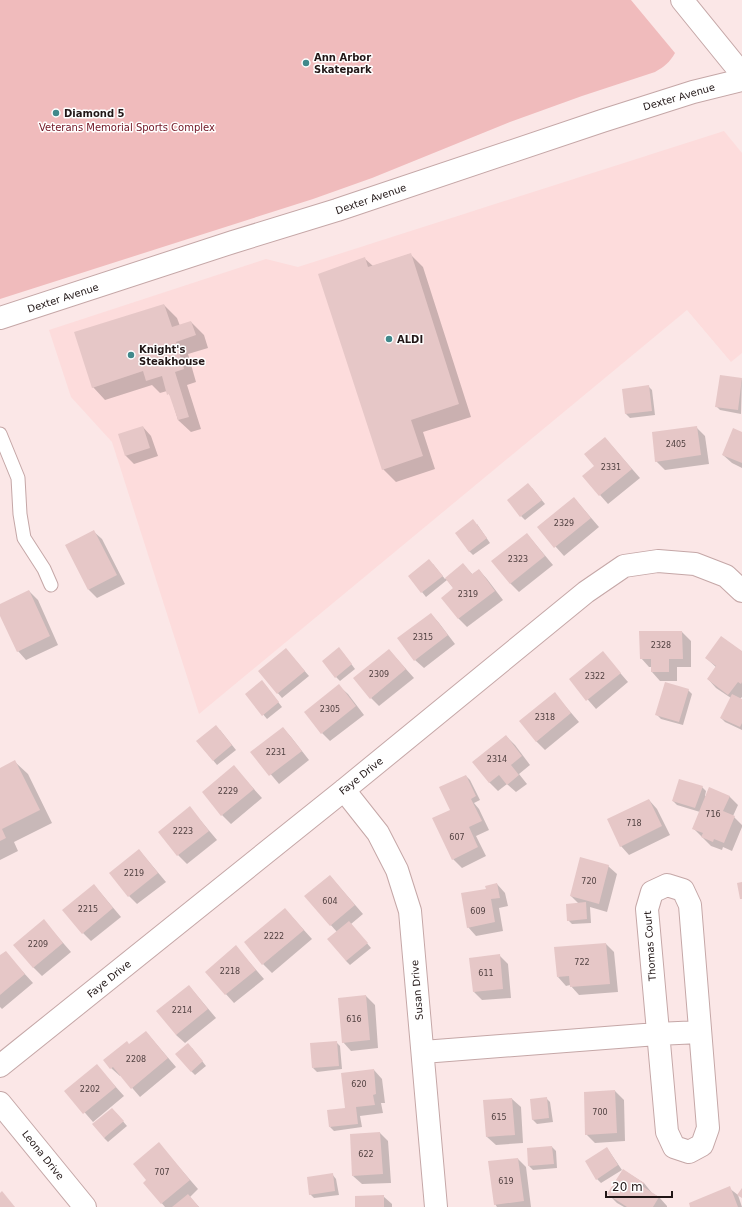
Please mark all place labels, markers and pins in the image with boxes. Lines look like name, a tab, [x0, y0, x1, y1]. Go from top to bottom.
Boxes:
place label: Ann Arbor Skatepark	[314, 52, 372, 75]
marker: Ann Arbor Skatepark	[301, 58, 311, 68]
marker: Diamond 5	[51, 108, 61, 118]
place label: Diamond 5	[64, 108, 125, 119]
marker: ALDI	[384, 334, 394, 344]
place label: ALDI	[397, 334, 423, 345]
place label: Knight's Steakhouse	[139, 344, 205, 367]
marker: Knight's Steakhouse	[126, 350, 136, 360]

